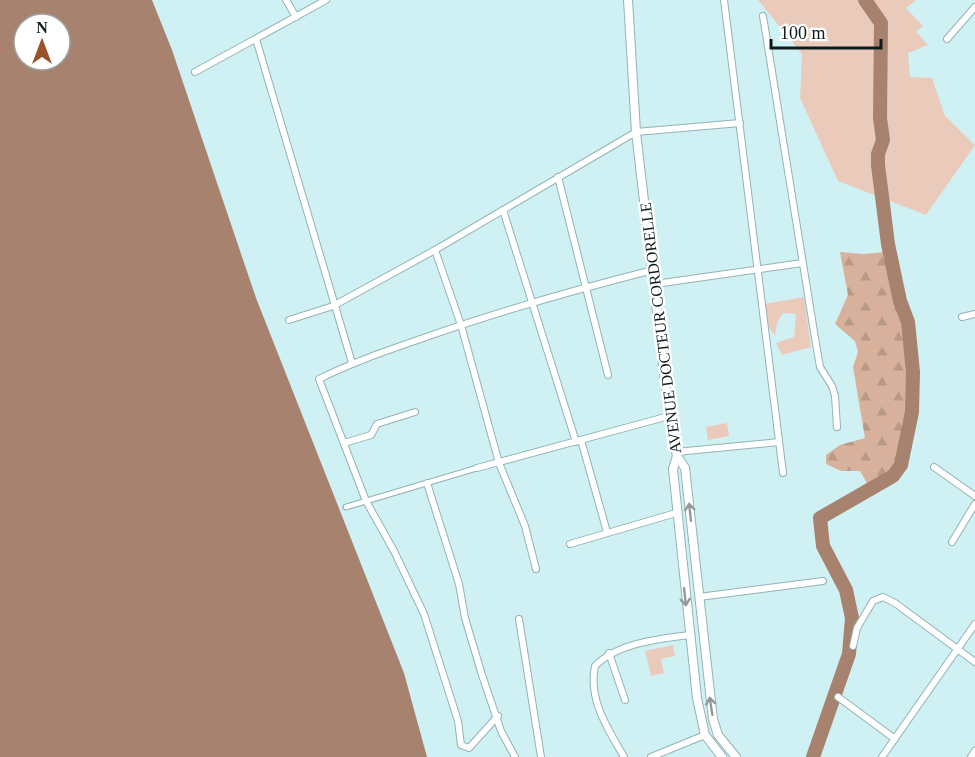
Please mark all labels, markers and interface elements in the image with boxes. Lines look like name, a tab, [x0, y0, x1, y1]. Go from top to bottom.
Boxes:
north arrow	[12, 12, 72, 72]
scale bar	[771, 12, 880, 50]
text: N	[36, 19, 48, 36]
text: 100 m	[780, 23, 826, 43]
street label: AVENUE DOCTEUR CORDORELLE	[637, 201, 684, 455]
one-way arrow	[684, 503, 695, 523]
one-way arrow	[680, 586, 691, 606]
one-way arrow	[706, 697, 717, 716]

